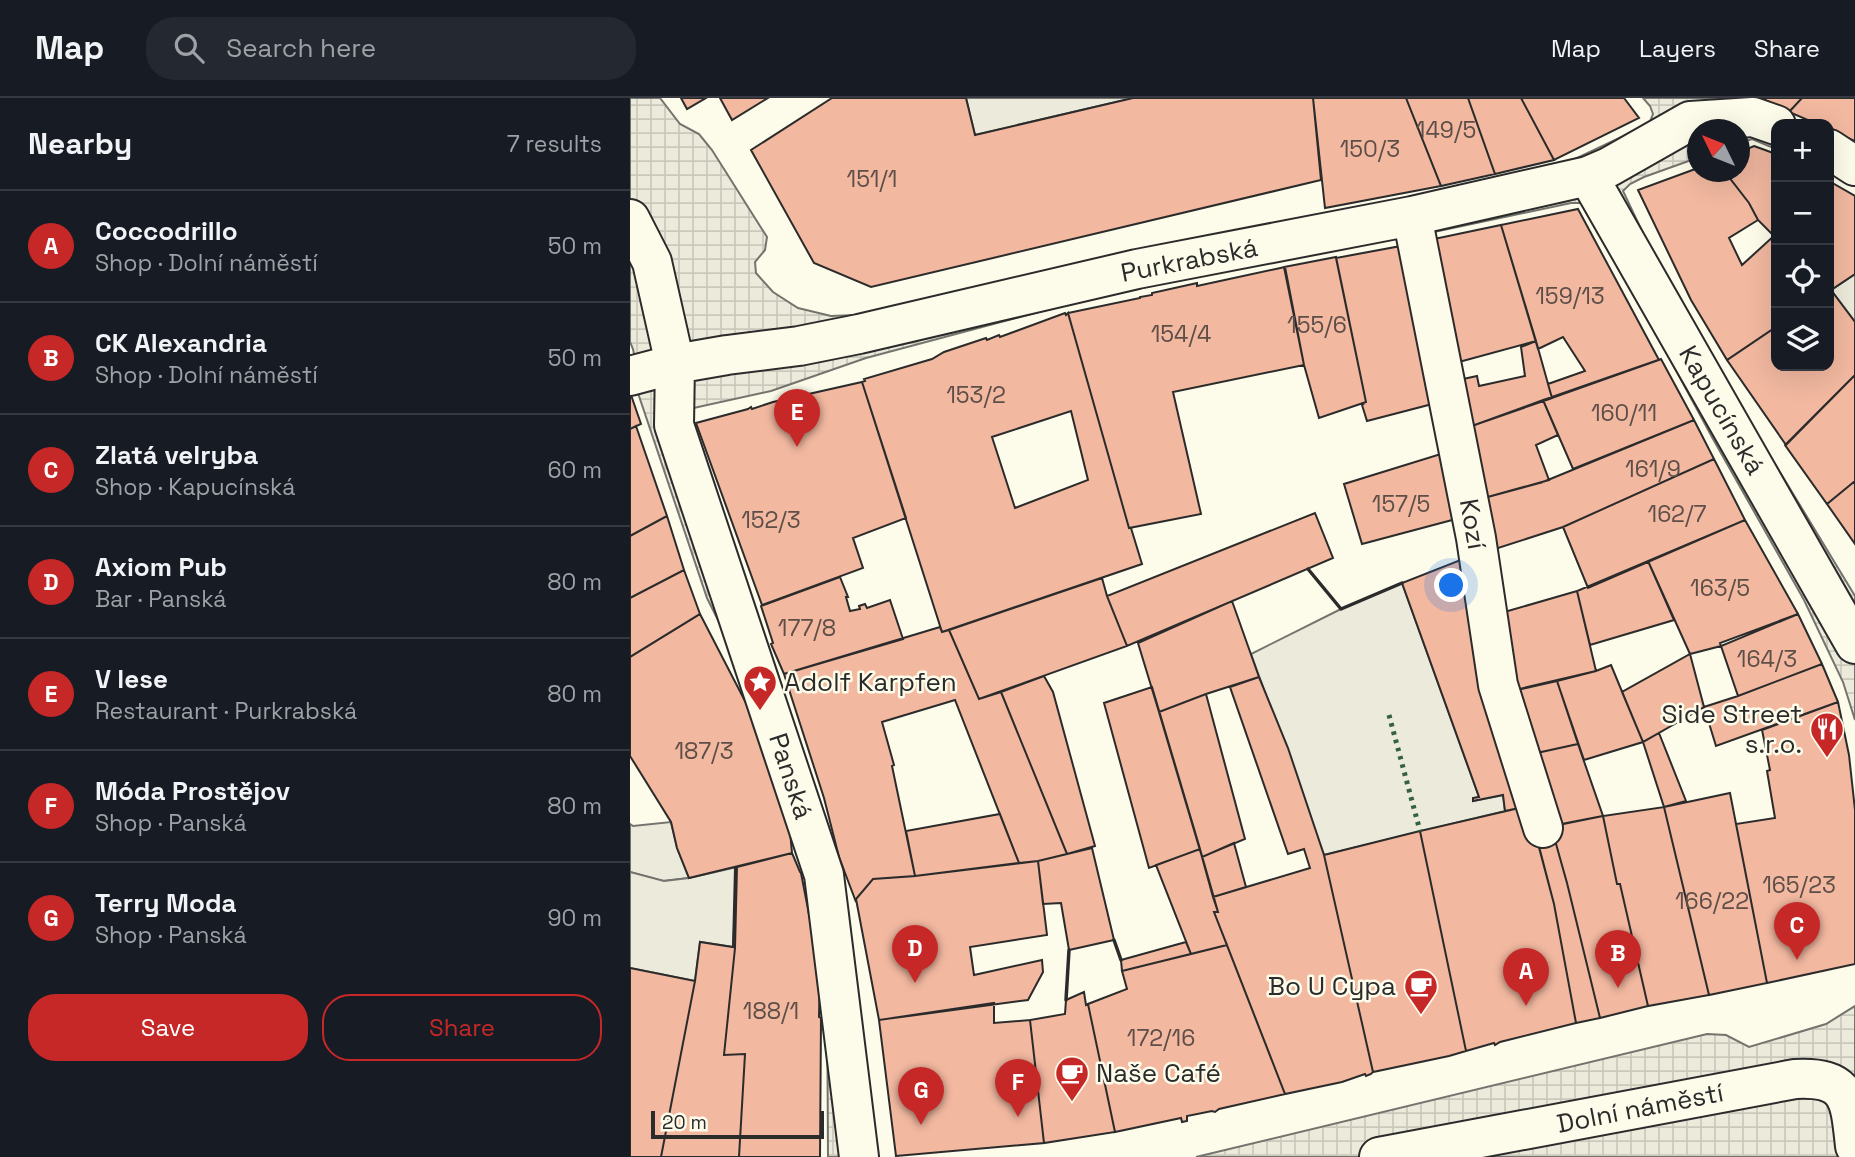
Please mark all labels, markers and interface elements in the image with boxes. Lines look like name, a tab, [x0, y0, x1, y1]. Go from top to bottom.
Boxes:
search box	[146, 17, 636, 80]
text: Map	[35, 27, 104, 69]
icon: search	[170, 29, 208, 67]
text: Search here	[226, 31, 376, 65]
text: Map	[1551, 33, 1601, 64]
text: Layers	[1639, 33, 1716, 64]
text: Share	[1754, 33, 1820, 64]
house number: 149/5	[1416, 115, 1476, 145]
north arrow	[1687, 119, 1750, 182]
map controls	[1771, 119, 1834, 371]
button: +	[1771, 119, 1834, 182]
text: Nearby	[28, 124, 132, 163]
text: 7 results	[507, 129, 602, 159]
house number: 150/3	[1340, 134, 1400, 164]
house number: 151/1	[847, 164, 897, 194]
button: −	[1771, 182, 1834, 245]
text: Coccodrillo	[95, 214, 238, 248]
street label: Purkrabská	[1118, 230, 1260, 290]
text: A	[44, 231, 58, 261]
text: 50 m	[548, 231, 602, 261]
button: locate	[1771, 245, 1834, 308]
text: Shop · Dolní náměstí	[95, 248, 318, 278]
house number: 159/13	[1535, 281, 1605, 311]
button: layers	[1771, 308, 1834, 371]
house number: 155/6	[1287, 310, 1347, 340]
house number: 154/4	[1151, 319, 1211, 349]
text: CK Alexandria	[95, 326, 267, 360]
street label: Kapucínská	[1671, 339, 1773, 481]
text: B	[43, 343, 59, 373]
text: 50 m	[548, 343, 602, 373]
text: Shop · Dolní náměstí	[95, 360, 318, 390]
house number: 153/2	[946, 380, 1006, 410]
pin: E	[774, 389, 820, 447]
house number: 160/11	[1591, 398, 1657, 428]
text: Zlatá velryba	[95, 438, 258, 472]
house number: 161/9	[1625, 454, 1681, 484]
text: C	[44, 455, 58, 485]
text: 60 m	[547, 455, 602, 485]
text: Shop · Kapucínská	[95, 472, 295, 502]
house number: 157/5	[1372, 489, 1430, 519]
street label: Kozí	[1452, 496, 1494, 553]
house number: 162/7	[1648, 499, 1707, 529]
house number: 152/3	[741, 505, 801, 535]
text: Axiom Pub	[95, 550, 227, 584]
text: D	[43, 567, 59, 597]
text: 80 m	[547, 567, 602, 597]
your location	[1434, 568, 1468, 602]
house number: 163/5	[1690, 573, 1750, 603]
text: Bar · Panská	[95, 584, 227, 614]
house number: 177/8	[778, 613, 836, 643]
house number: 164/3	[1737, 644, 1797, 674]
text: V lese	[95, 662, 168, 696]
place icon: Adolf Karpfen	[741, 663, 779, 712]
place label: Adolf Karpfen	[784, 665, 957, 699]
text: E	[45, 679, 57, 709]
text: 80 m	[547, 679, 602, 709]
text: Restaurant · Purkrabská	[95, 696, 357, 726]
place label: Side Street s.r.o.	[1661, 697, 1802, 761]
restaurant icon: Side Street s.r.o.	[1808, 710, 1846, 759]
street label: Panská	[761, 729, 821, 823]
house number: 187/3	[674, 736, 734, 766]
text: Móda Prostějov	[95, 774, 290, 808]
text: F	[45, 791, 57, 821]
text: 80 m	[547, 791, 602, 821]
text: Shop · Panská	[95, 808, 247, 838]
house number: 165/23	[1762, 870, 1836, 900]
text: Terry Moda	[95, 886, 237, 920]
house number: 166/22	[1675, 886, 1749, 916]
pin: C	[1774, 902, 1820, 960]
text: G	[43, 903, 59, 933]
text: 90 m	[547, 903, 602, 933]
text: Shop · Panská	[95, 920, 247, 950]
pin: D	[892, 925, 938, 983]
pin: B	[1595, 930, 1641, 988]
pin: A	[1503, 948, 1549, 1006]
cafe icon: Bo U Cypa	[1402, 967, 1440, 1016]
place label: Bo U Cypa	[1268, 969, 1396, 1003]
button: Save	[28, 994, 308, 1061]
button: Share	[322, 994, 602, 1061]
house number: 188/1	[743, 996, 799, 1026]
house number: 172/16	[1127, 1023, 1195, 1053]
cafe icon: Naše Café	[1053, 1054, 1091, 1103]
place label: Naše Café	[1096, 1056, 1221, 1090]
pin: F	[995, 1059, 1041, 1117]
pin: G	[898, 1067, 944, 1125]
street label: Dolní náměstí	[1554, 1075, 1727, 1141]
scale bar	[651, 1108, 824, 1140]
text: 20 m	[662, 1110, 707, 1135]

